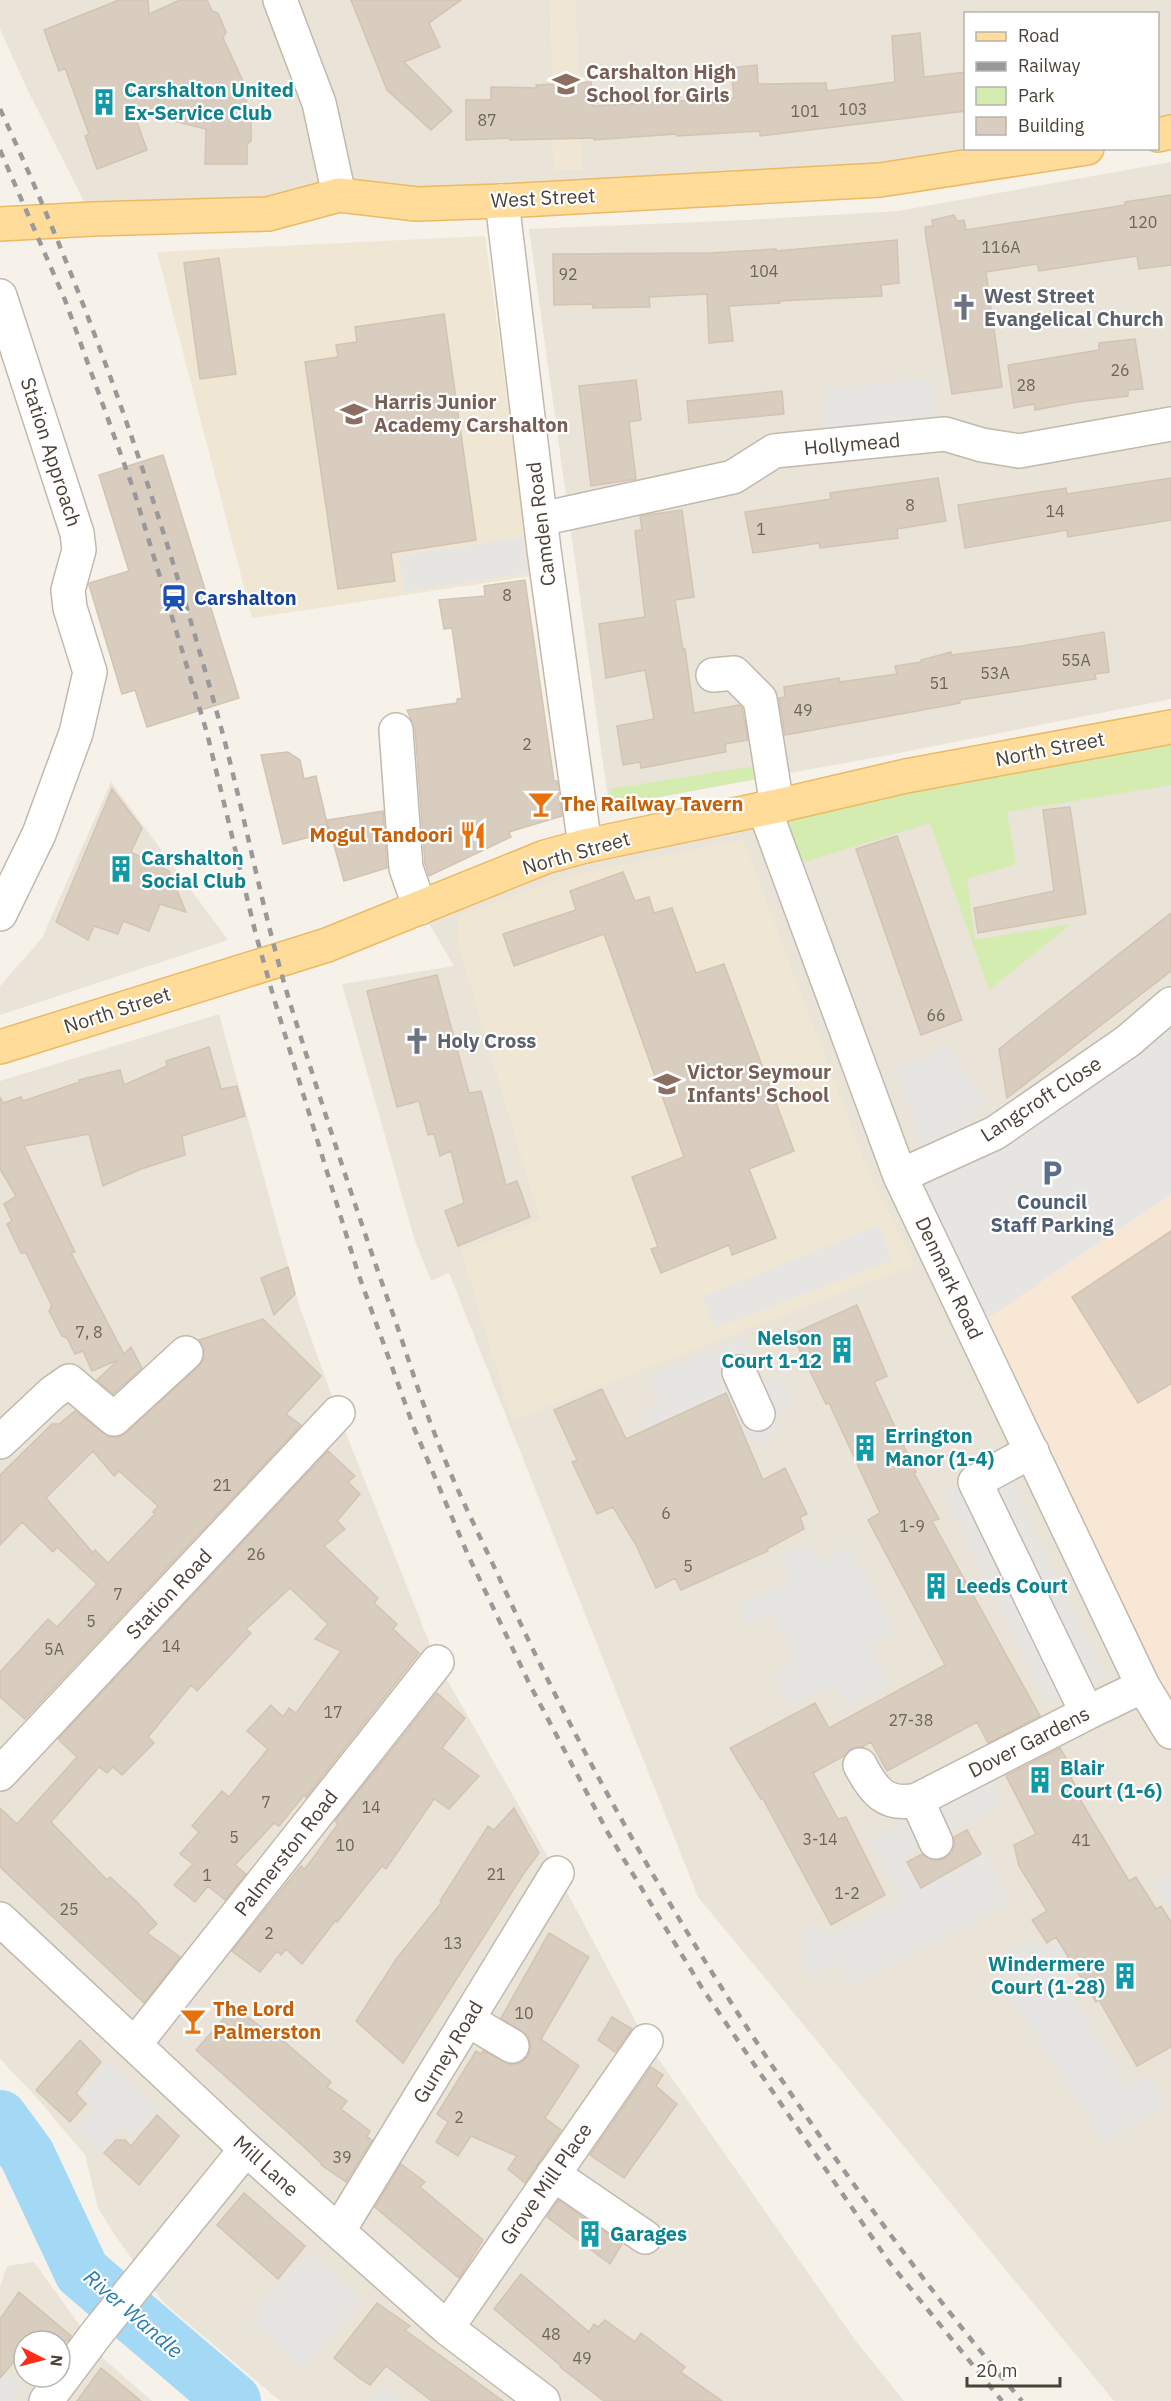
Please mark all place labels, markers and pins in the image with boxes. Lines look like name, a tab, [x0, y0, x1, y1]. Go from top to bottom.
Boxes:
place label: Carshalton High School for Girls	[586, 58, 736, 108]
school or university icon: Carshalton High School for Girls	[551, 69, 581, 99]
place label: Carshalton United Ex-Service Club	[124, 76, 294, 126]
building icon: Carshalton United Ex-Service Club	[89, 87, 119, 117]
place label: West Street Evangelical Church	[984, 282, 1164, 332]
church icon: West Street Evangelical Church	[949, 292, 979, 322]
place label: Harris Junior Academy Carshalton	[374, 388, 569, 438]
school or university icon: Harris Junior Academy Carshalton	[339, 399, 369, 429]
station icon: Carshalton	[159, 583, 189, 613]
place label: Carshalton	[194, 584, 297, 611]
bar icon: The Railway Tavern	[526, 789, 556, 819]
place label: The Railway Tavern	[561, 790, 743, 817]
restaurant icon: Mogul Tandoori	[458, 820, 488, 850]
place label: Mogul Tandoori	[310, 821, 453, 848]
place label: Carshalton Social Club	[141, 844, 246, 894]
building icon: Carshalton Social Club	[106, 854, 136, 884]
church icon: Holy Cross	[402, 1026, 432, 1056]
place label: Holy Cross	[437, 1027, 536, 1054]
place label: Victor Seymour Infants' School	[687, 1058, 831, 1108]
school or university icon: Victor Seymour Infants' School	[652, 1069, 682, 1099]
parking icon: Council Staff Parking	[1037, 1158, 1067, 1188]
place label: Council Staff Parking	[990, 1188, 1115, 1238]
place label: Nelson Court 1-12	[721, 1324, 822, 1374]
building icon: Nelson Court 1-12	[827, 1335, 857, 1365]
place label: Errington Manor (1-4)	[885, 1422, 995, 1472]
building icon: Errington Manor (1-4)	[850, 1433, 880, 1463]
building icon: Leeds Court	[921, 1571, 951, 1601]
place label: Leeds Court	[956, 1572, 1068, 1599]
place label: Blair Court (1-6)	[1060, 1754, 1163, 1804]
building icon: Blair Court (1-6)	[1025, 1765, 1055, 1795]
place label: Windermere Court (1-28)	[988, 1950, 1105, 2000]
building icon: Windermere Court (1-28)	[1110, 1961, 1140, 1991]
place label: The Lord Palmerston	[213, 1995, 321, 2045]
bar icon: The Lord Palmerston	[178, 2006, 208, 2036]
building icon: Garages	[575, 2219, 605, 2249]
place label: Garages	[610, 2220, 687, 2247]

